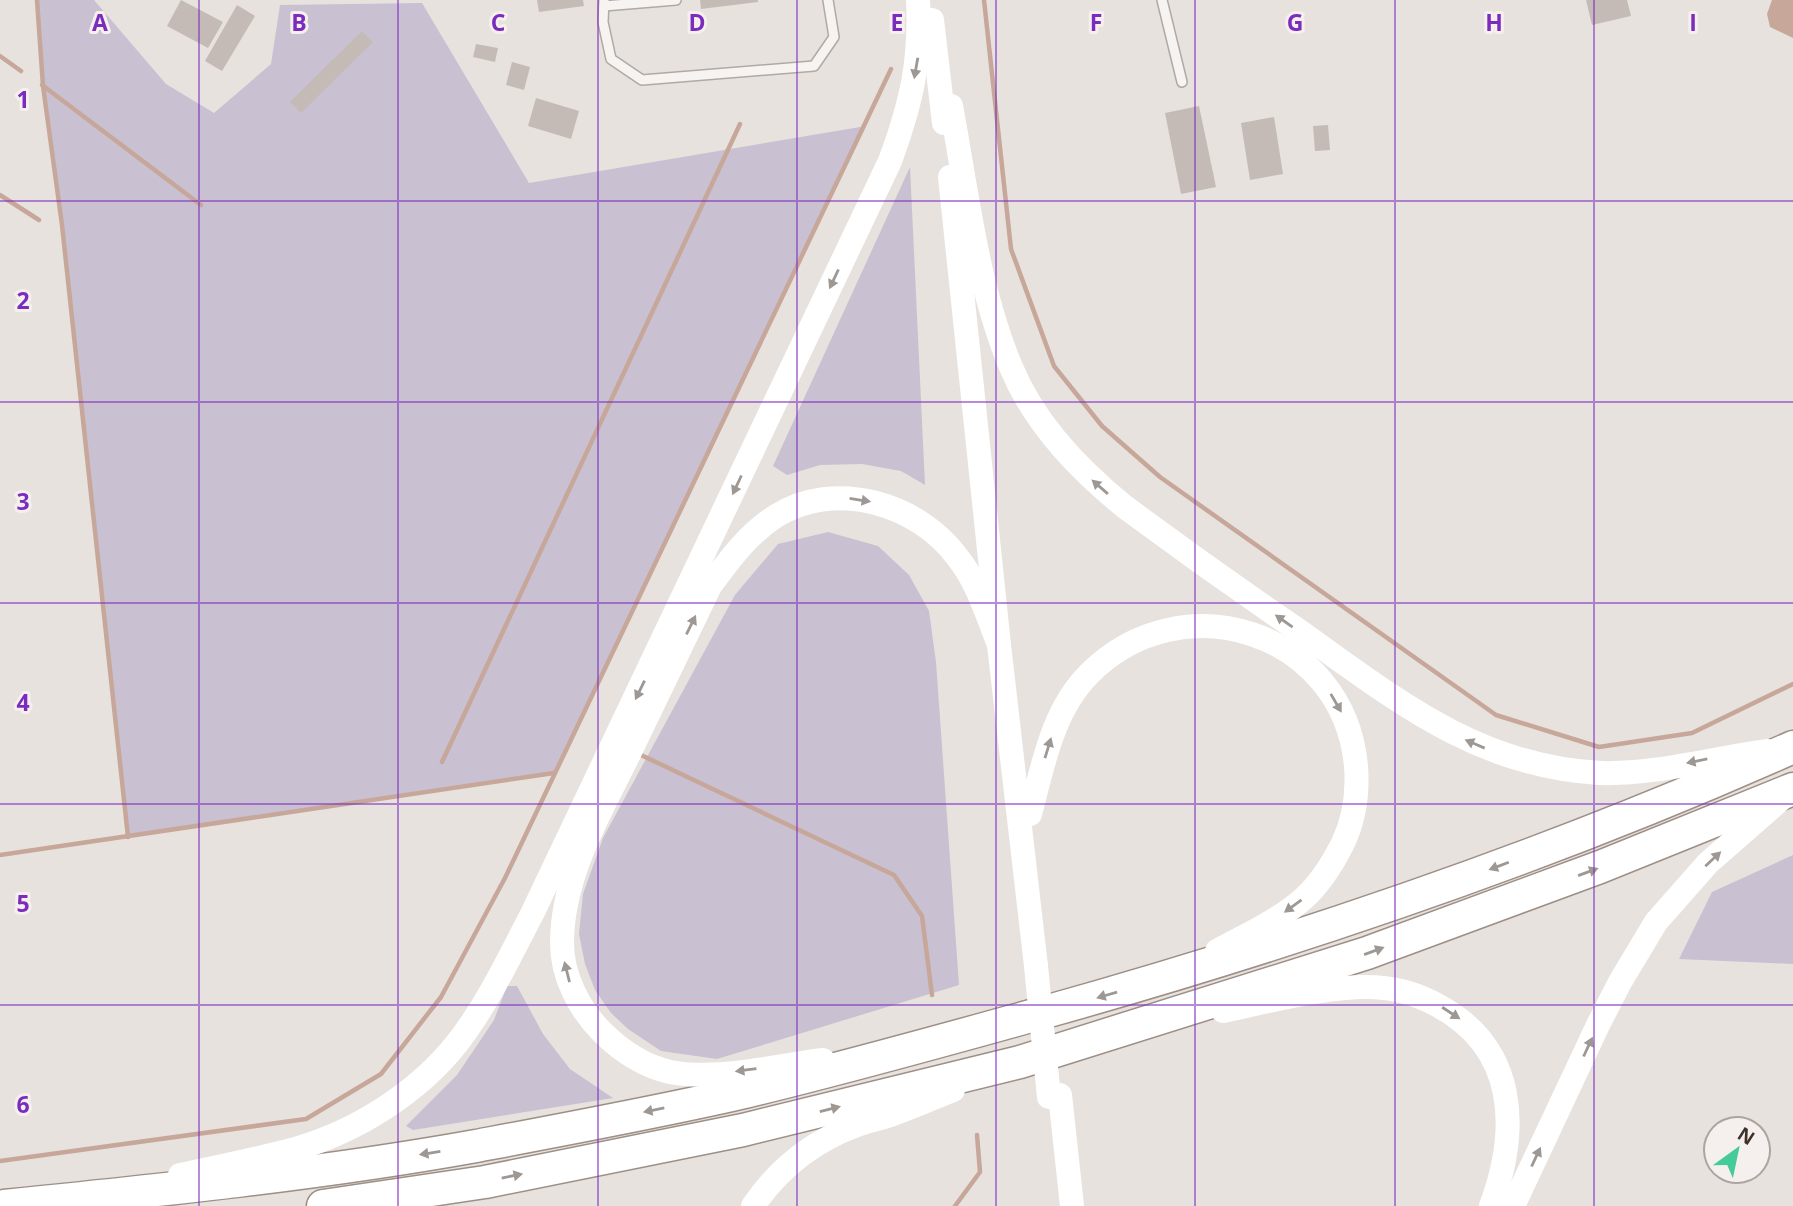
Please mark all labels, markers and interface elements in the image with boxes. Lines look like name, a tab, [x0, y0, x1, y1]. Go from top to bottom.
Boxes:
text: A	[92, 6, 108, 38]
text: B	[291, 6, 307, 38]
text: C	[491, 6, 505, 38]
text: D	[688, 6, 706, 38]
text: E	[891, 6, 903, 38]
text: F	[1090, 6, 1102, 38]
text: G	[1287, 6, 1303, 38]
text: H	[1485, 6, 1503, 38]
text: I	[1689, 6, 1697, 38]
one-way arrow	[910, 57, 921, 79]
text: 1	[16, 83, 30, 115]
one-way arrow	[828, 269, 840, 289]
text: 2	[16, 284, 30, 316]
one-way arrow	[731, 475, 743, 495]
one-way arrow	[1091, 479, 1109, 495]
text: 3	[16, 485, 30, 517]
one-way arrow	[849, 495, 871, 506]
one-way arrow	[1275, 614, 1293, 628]
one-way arrow	[686, 615, 697, 635]
one-way arrow	[634, 680, 645, 700]
text: 4	[16, 686, 30, 718]
one-way arrow	[1330, 693, 1342, 712]
one-way arrow	[1043, 738, 1054, 759]
one-way arrow	[1465, 738, 1485, 750]
one-way arrow	[1686, 756, 1708, 767]
one-way arrow	[1704, 851, 1722, 867]
one-way arrow	[1488, 861, 1509, 872]
one-way arrow	[1577, 866, 1598, 877]
text: 5	[16, 887, 30, 919]
one-way arrow	[1284, 899, 1302, 913]
one-way arrow	[1364, 945, 1385, 956]
one-way arrow	[562, 960, 573, 982]
one-way arrow	[1096, 990, 1117, 1000]
one-way arrow	[1441, 1007, 1460, 1020]
one-way arrow	[1582, 1037, 1593, 1057]
one-way arrow	[735, 1065, 757, 1076]
text: 6	[16, 1088, 30, 1120]
one-way arrow	[819, 1103, 841, 1114]
one-way arrow	[643, 1105, 665, 1116]
north arrow	[1702, 1115, 1772, 1185]
text: N	[1733, 1121, 1760, 1151]
one-way arrow	[1530, 1147, 1542, 1167]
one-way arrow	[419, 1148, 441, 1159]
one-way arrow	[501, 1171, 523, 1182]

